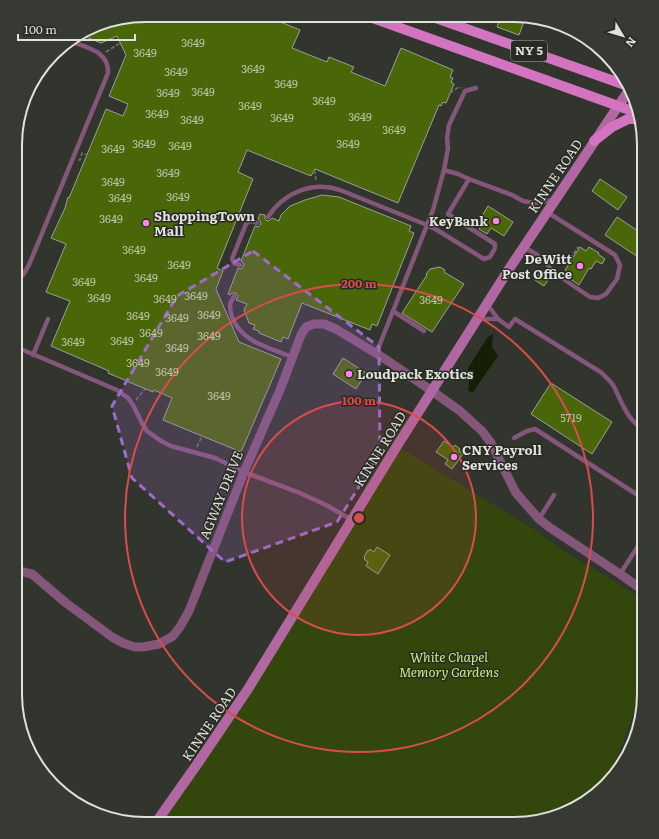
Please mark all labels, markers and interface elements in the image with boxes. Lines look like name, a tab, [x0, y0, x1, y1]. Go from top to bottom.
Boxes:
scale bar	[18, 16, 135, 42]
north arrow	[603, 16, 643, 56]
text: 100 m	[24, 20, 57, 38]
house number: 3649	[181, 34, 205, 50]
text: N	[623, 34, 641, 51]
road number: NY 5	[511, 41, 547, 61]
house number: 3649	[133, 44, 157, 60]
house number: 3649	[241, 60, 265, 76]
house number: 3649	[164, 63, 188, 79]
house number: 3649	[274, 75, 298, 91]
house number: 3649	[191, 83, 215, 99]
house number: 3649	[156, 84, 180, 100]
house number: 3649	[312, 92, 336, 108]
house number: 3649	[238, 97, 262, 113]
house number: 3649	[145, 105, 169, 121]
house number: 3649	[348, 108, 372, 124]
house number: 3649	[270, 109, 294, 125]
house number: 3649	[180, 111, 204, 127]
house number: 3649	[382, 121, 406, 137]
house number: 3649	[132, 135, 156, 151]
house number: 3649	[336, 135, 360, 151]
street label: KINNE ROAD	[523, 135, 586, 216]
house number: 3649	[168, 137, 192, 153]
house number: 3649	[101, 140, 125, 156]
house number: 3649	[156, 164, 180, 180]
house number: 3649	[101, 173, 125, 189]
house number: 3649	[166, 188, 190, 204]
house number: 3649	[108, 189, 132, 205]
place label: ShoppingTown Mall	[154, 206, 255, 240]
house number: 3649	[99, 210, 123, 226]
place label: KeyBank	[429, 211, 488, 230]
marker: KeyBank	[491, 216, 501, 226]
marker: ShoppingTown Mall	[141, 218, 151, 228]
house number: 3649	[122, 241, 146, 257]
place label: DeWitt Post Office	[502, 249, 572, 283]
house number: 3649	[167, 256, 191, 272]
marker: DeWitt Post Office	[575, 261, 585, 271]
house number: 3649	[134, 269, 158, 285]
house number: 3649	[72, 273, 96, 289]
text: 200 m	[341, 274, 377, 292]
house number: 3649	[184, 287, 208, 303]
house number: 3649	[87, 289, 111, 305]
house number: 3649	[153, 290, 177, 306]
house number: 3649	[419, 291, 443, 307]
house number: 3649	[197, 306, 221, 322]
house number: 3649	[126, 307, 150, 323]
house number: 3649	[165, 309, 189, 325]
house number: 3649	[139, 324, 163, 340]
house number: 3649	[197, 327, 221, 343]
house number: 3649	[110, 332, 134, 348]
house number: 3649	[61, 333, 85, 349]
house number: 3649	[165, 339, 189, 355]
house number: 3649	[126, 354, 150, 370]
house number: 3649	[155, 363, 179, 379]
place label: Loudpack Exotics	[357, 364, 474, 383]
marker: Loudpack Exotics	[344, 369, 354, 379]
house number: 3649	[207, 387, 231, 403]
text: 100 m	[342, 391, 376, 409]
street label: KINNE ROAD	[349, 407, 410, 490]
house number: 5719	[560, 409, 582, 425]
place label: CNY Payroll Services	[462, 440, 542, 474]
street label: AGWAY DRIVE	[194, 448, 247, 542]
marker: CNY Payroll Services	[449, 452, 459, 462]
centre of rings	[352, 511, 366, 525]
park label: White Chapel Memory Gardens	[399, 647, 499, 681]
street label: KINNE ROAD	[177, 683, 240, 764]

